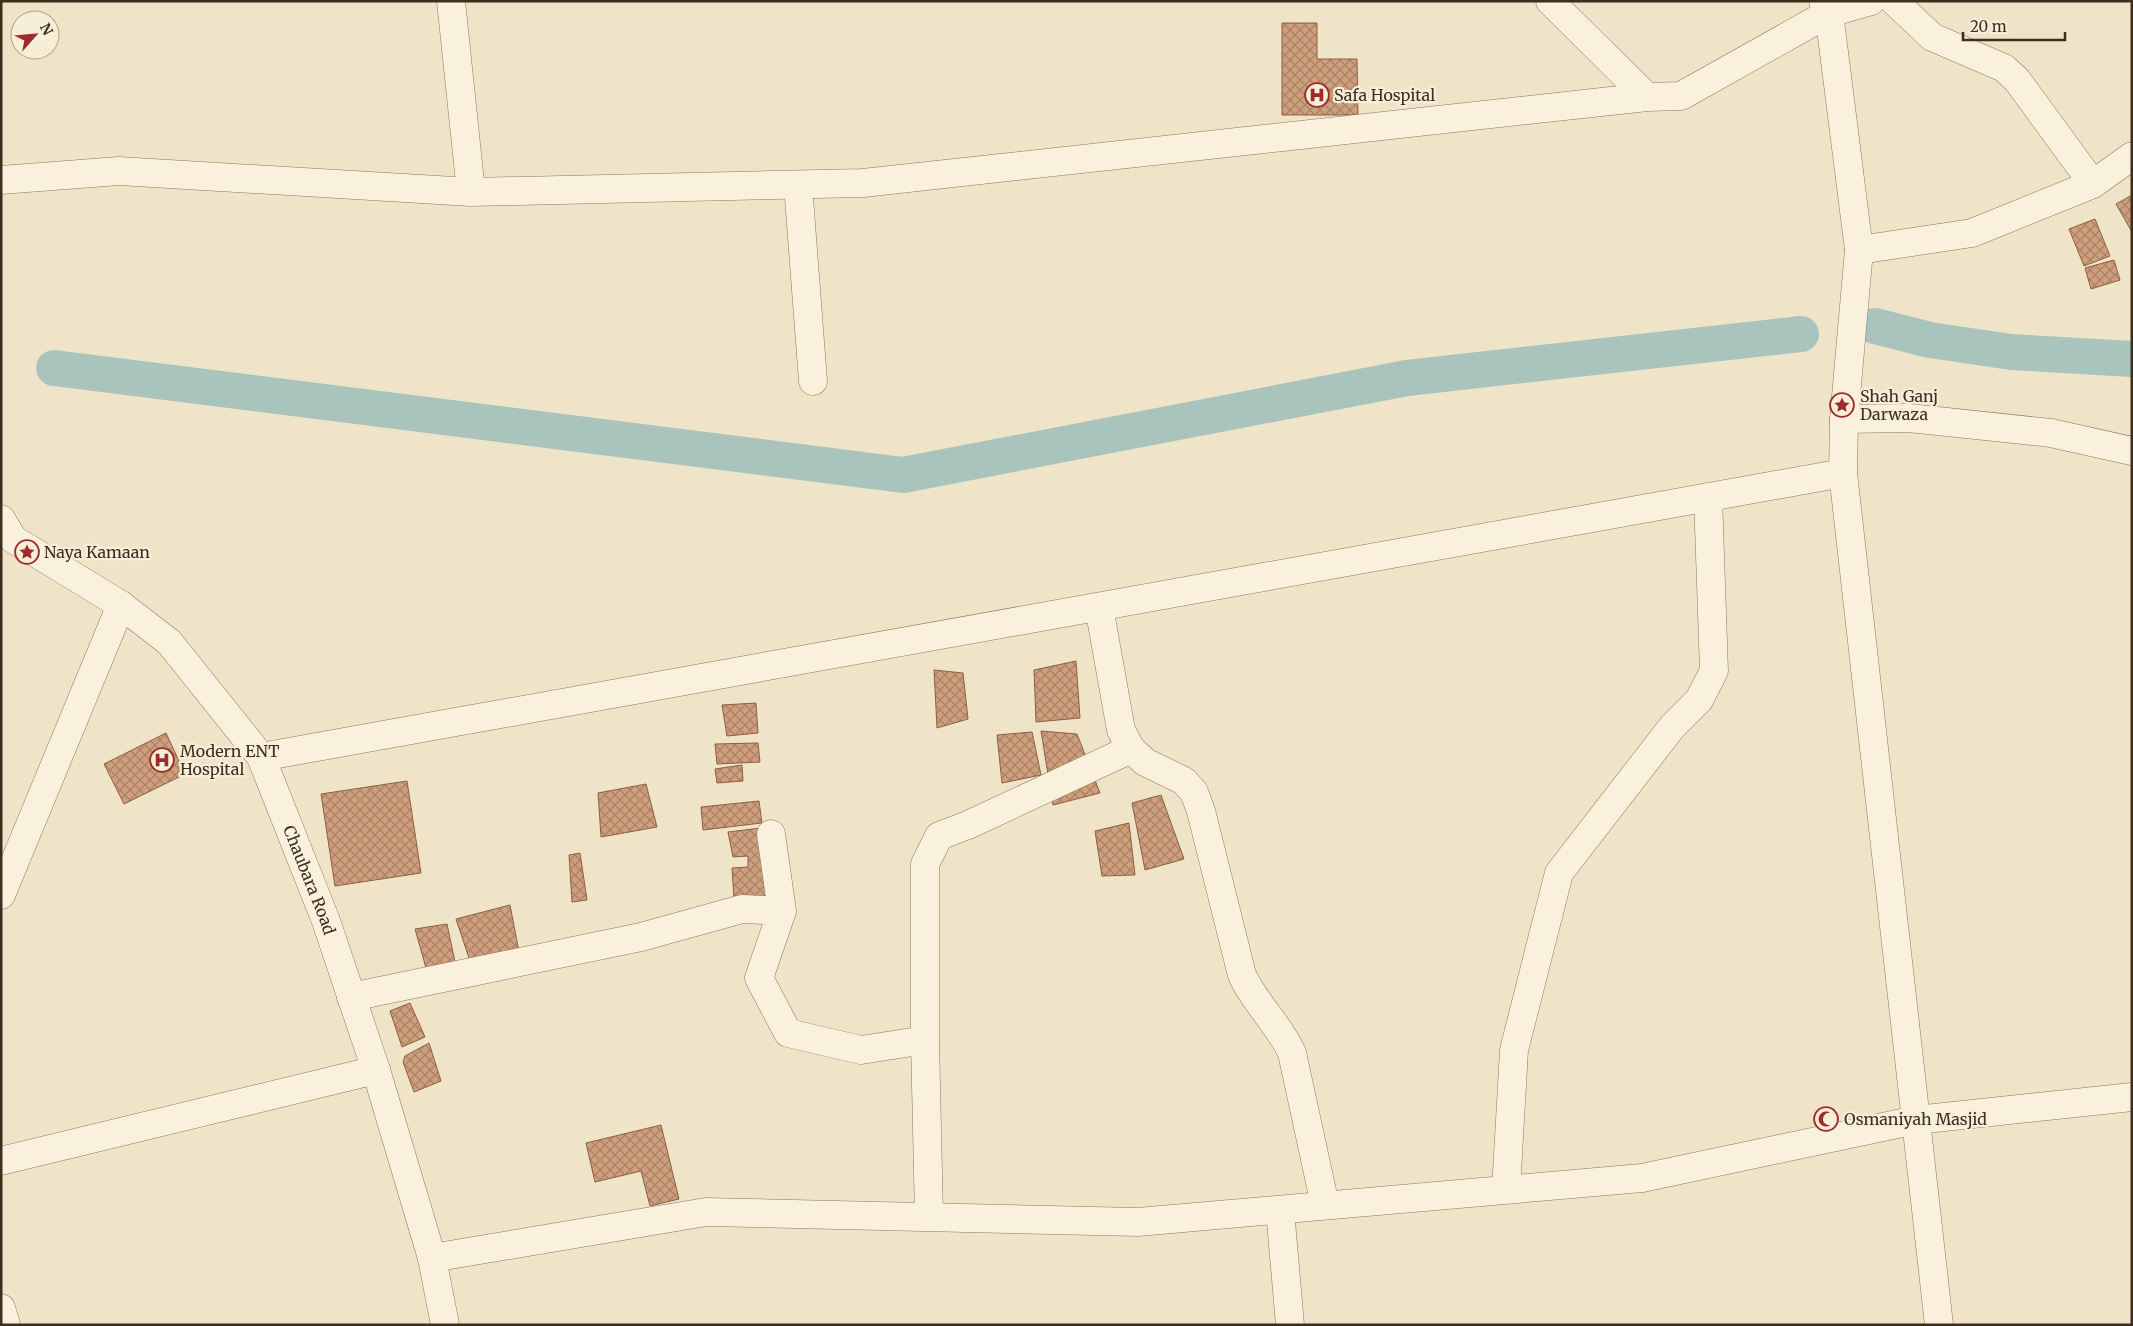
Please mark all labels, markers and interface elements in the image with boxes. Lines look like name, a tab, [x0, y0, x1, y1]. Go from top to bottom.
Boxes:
north arrow	[10, 10, 60, 60]
scale bar	[1963, 10, 2066, 42]
text: 20 m	[1970, 17, 2007, 36]
text: N	[36, 20, 57, 38]
hospital icon: Safa Hospital	[1304, 82, 1330, 108]
place label: Safa Hospital	[1334, 85, 1435, 105]
place label: Shah Ganj Darwaza	[1860, 386, 1938, 424]
place icon: Shah Ganj Darwaza	[1829, 392, 1855, 418]
place icon: Naya Kamaan	[14, 539, 40, 565]
place label: Naya Kamaan	[44, 542, 150, 562]
place label: Modern ENT Hospital	[180, 741, 279, 779]
hospital icon: Modern ENT Hospital	[149, 747, 175, 773]
street label: Chaubara Road	[279, 822, 340, 938]
mosque icon: Osmaniyah Masjid	[1813, 1106, 1839, 1132]
place label: Osmaniyah Masjid	[1844, 1109, 1987, 1129]

